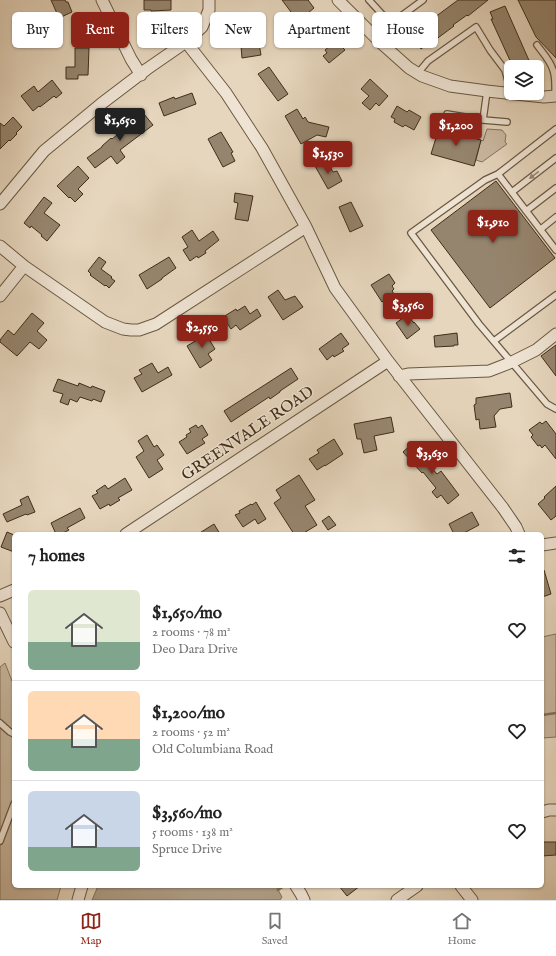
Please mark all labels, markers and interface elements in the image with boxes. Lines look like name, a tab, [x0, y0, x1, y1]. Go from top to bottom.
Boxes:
chip: Buy	[12, 12, 63, 48]
chip: Rent	[71, 12, 129, 48]
chip: Filters	[137, 12, 202, 48]
chip: New	[210, 12, 266, 48]
chip: Apartment	[274, 12, 364, 48]
chip: House	[372, 12, 438, 48]
map controls	[504, 60, 544, 100]
button: layers	[504, 60, 544, 100]
pin: $1,650	[87, 108, 153, 142]
text: $1,650	[104, 112, 136, 129]
pin: $1,200	[423, 113, 489, 147]
text: $1,200	[439, 117, 473, 134]
pin: $1,530	[295, 141, 361, 175]
text: $1,530	[312, 145, 344, 162]
one-way arrow	[528, 171, 539, 179]
pin: $1,910	[460, 210, 526, 244]
text: $1,910	[477, 214, 509, 231]
pin: $3,560	[375, 293, 441, 327]
text: $3,560	[392, 297, 424, 314]
pin: $2,550	[169, 315, 235, 349]
text: $2,550	[186, 319, 218, 336]
street label: GREENVALE ROAD	[178, 382, 318, 486]
pin: $3,630	[399, 441, 465, 475]
text: $3,630	[416, 445, 448, 462]
icon: filters	[506, 545, 528, 567]
text: 7 homes	[28, 546, 85, 567]
text: $1,650/mo	[152, 603, 222, 624]
icon: home	[60, 606, 108, 654]
icon: heart	[506, 619, 528, 641]
text: 2 rooms · 78 m²	[152, 624, 231, 641]
text: Deo Dara Drive	[152, 641, 238, 658]
text: $1,200/mo	[152, 703, 225, 724]
icon: home	[60, 707, 108, 755]
icon: heart	[506, 720, 528, 742]
text: 2 rooms · 52 m²	[152, 724, 230, 741]
text: Old Columbiana Road	[152, 741, 273, 758]
text: $3,560/mo	[152, 803, 222, 824]
icon: home	[60, 807, 108, 855]
icon: heart	[506, 820, 528, 842]
text: 5 rooms · 138 m²	[152, 824, 233, 841]
text: Spruce Drive	[152, 841, 222, 858]
tab: Map	[80, 910, 102, 948]
tab: Saved	[262, 910, 288, 948]
tab: Home	[447, 910, 476, 948]

